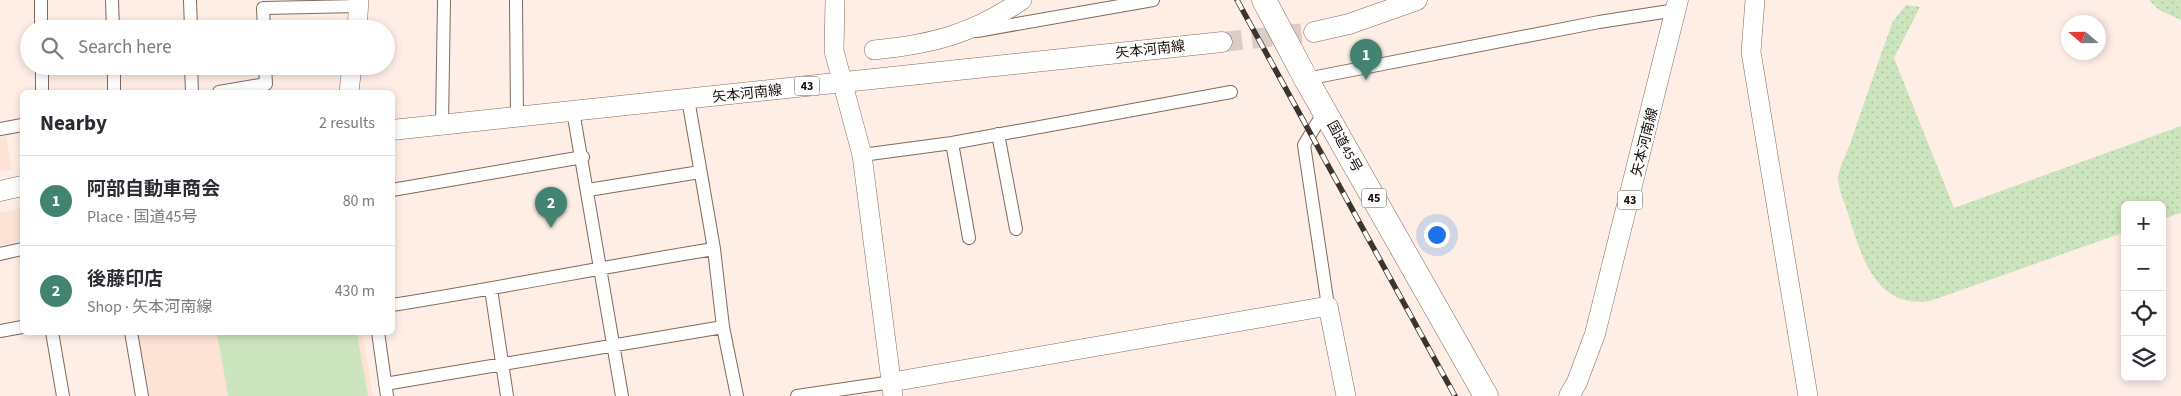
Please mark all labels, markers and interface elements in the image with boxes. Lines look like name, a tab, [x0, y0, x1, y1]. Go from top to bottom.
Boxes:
north arrow	[2061, 15, 2106, 60]
search box	[20, 20, 395, 75]
icon: search	[38, 34, 66, 62]
text: Search here	[78, 34, 172, 61]
street label: 矢本河南線	[1114, 36, 1186, 64]
pin: 1	[1350, 39, 1382, 80]
road number: 43	[794, 76, 820, 95]
street label: 矢本河南線	[711, 80, 783, 108]
street label: 矢本河南線	[1627, 106, 1663, 179]
text: Nearby	[40, 108, 107, 138]
text: 2 results	[319, 112, 375, 134]
street label: 国道45号	[1322, 117, 1366, 176]
text: 阿部自動車商会	[87, 176, 220, 203]
pin: 2	[535, 187, 567, 228]
road number: 45	[1362, 188, 1386, 208]
text: 1	[52, 190, 60, 212]
text: 80 m	[343, 190, 375, 212]
road number: 43	[1618, 190, 1642, 210]
map controls	[2121, 201, 2166, 381]
button: +	[2121, 201, 2166, 246]
text: Place · 国道45号	[87, 206, 197, 228]
your location	[1424, 222, 1450, 248]
button: −	[2121, 246, 2166, 291]
text: 後藤印店	[87, 266, 163, 293]
text: 2	[52, 280, 60, 302]
text: 430 m	[335, 280, 375, 302]
button: locate	[2121, 291, 2166, 336]
text: Shop · 矢本河南線	[87, 296, 212, 318]
button: layers	[2121, 336, 2166, 381]

